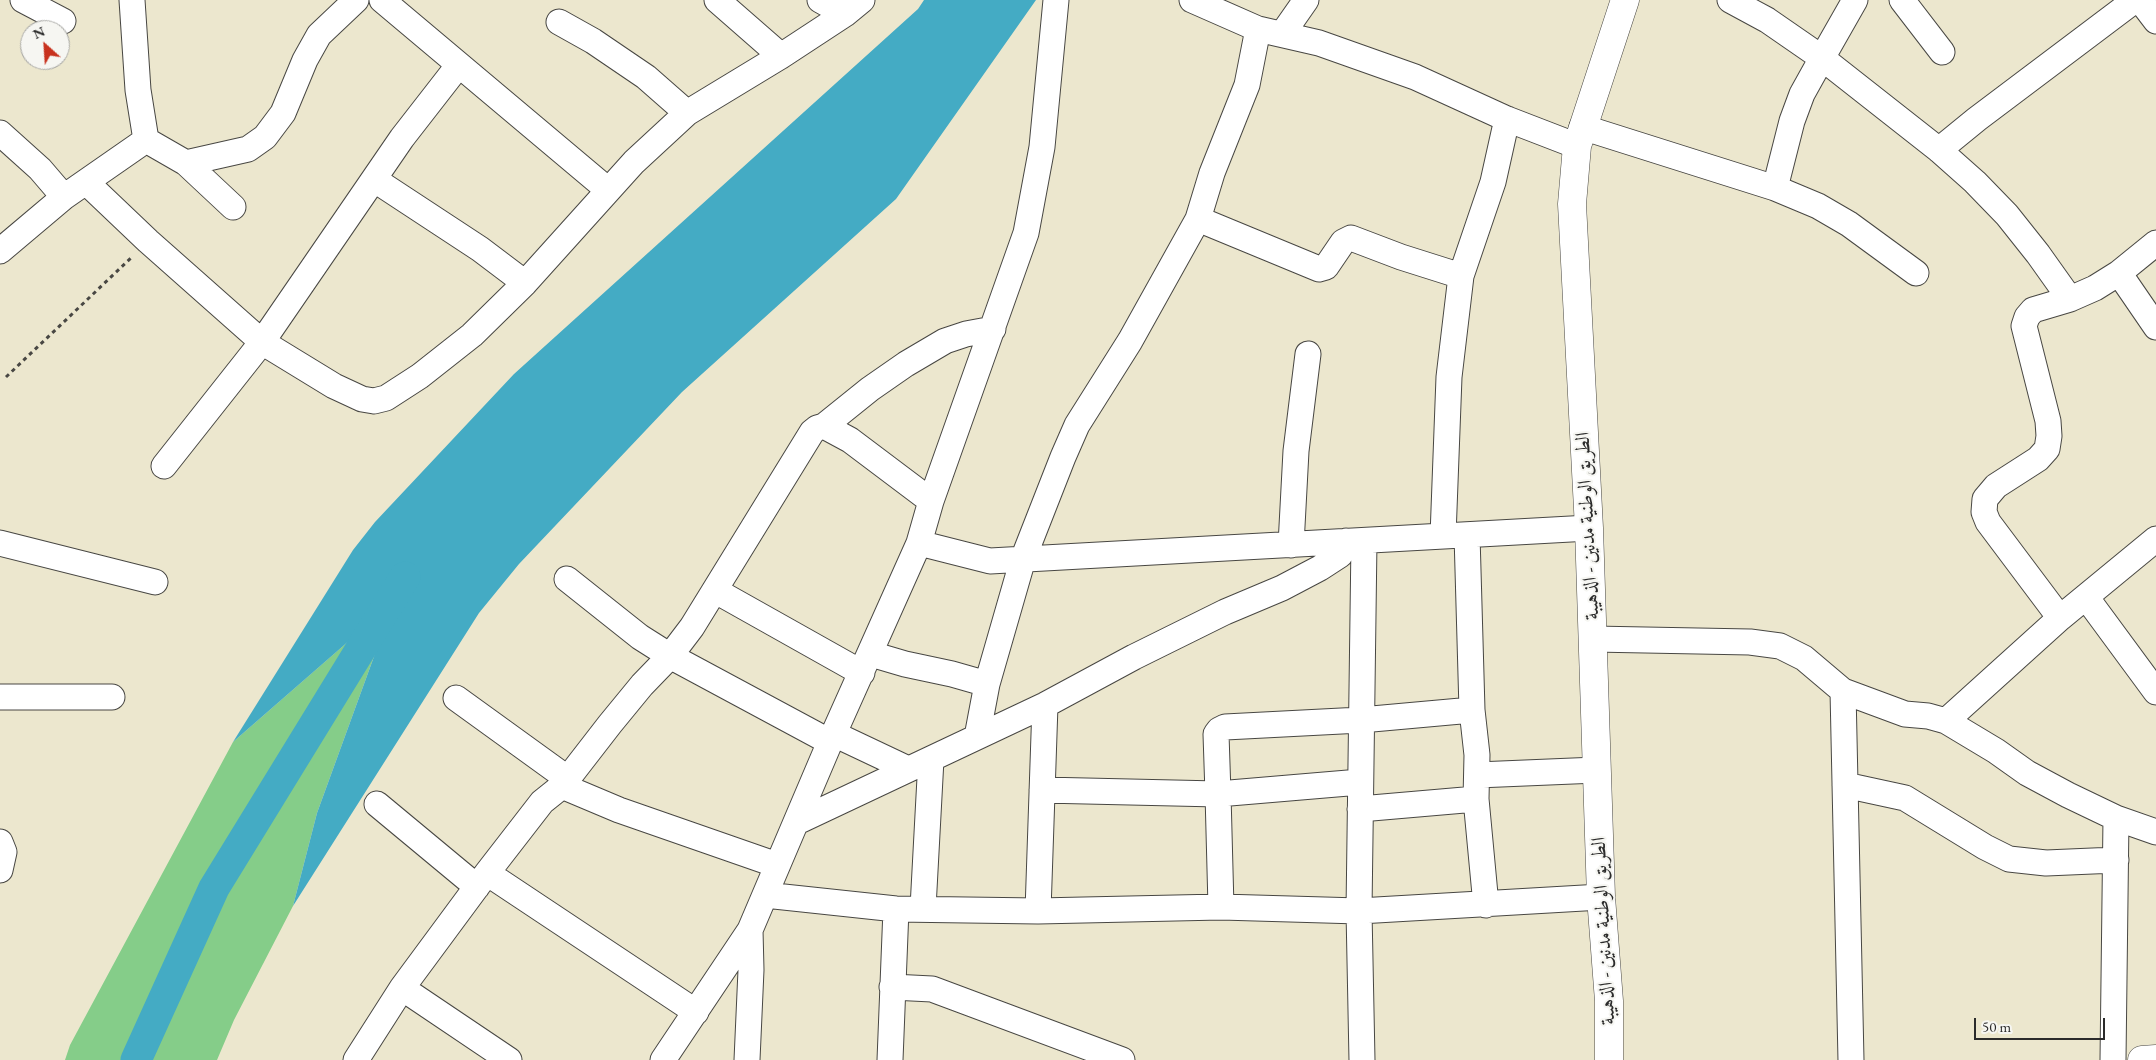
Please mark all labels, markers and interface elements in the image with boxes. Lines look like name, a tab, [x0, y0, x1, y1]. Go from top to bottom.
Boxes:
north arrow	[20, 20, 70, 70]
text: N	[30, 22, 48, 43]
street label: الطريق الوطنية مدنين - الذهيبة	[1571, 431, 1605, 621]
street label: الطريق الوطنية مدنين - الذهيبة	[1587, 836, 1621, 1026]
scale bar	[1976, 1008, 2107, 1040]
text: 50 m	[1982, 1017, 2011, 1036]

